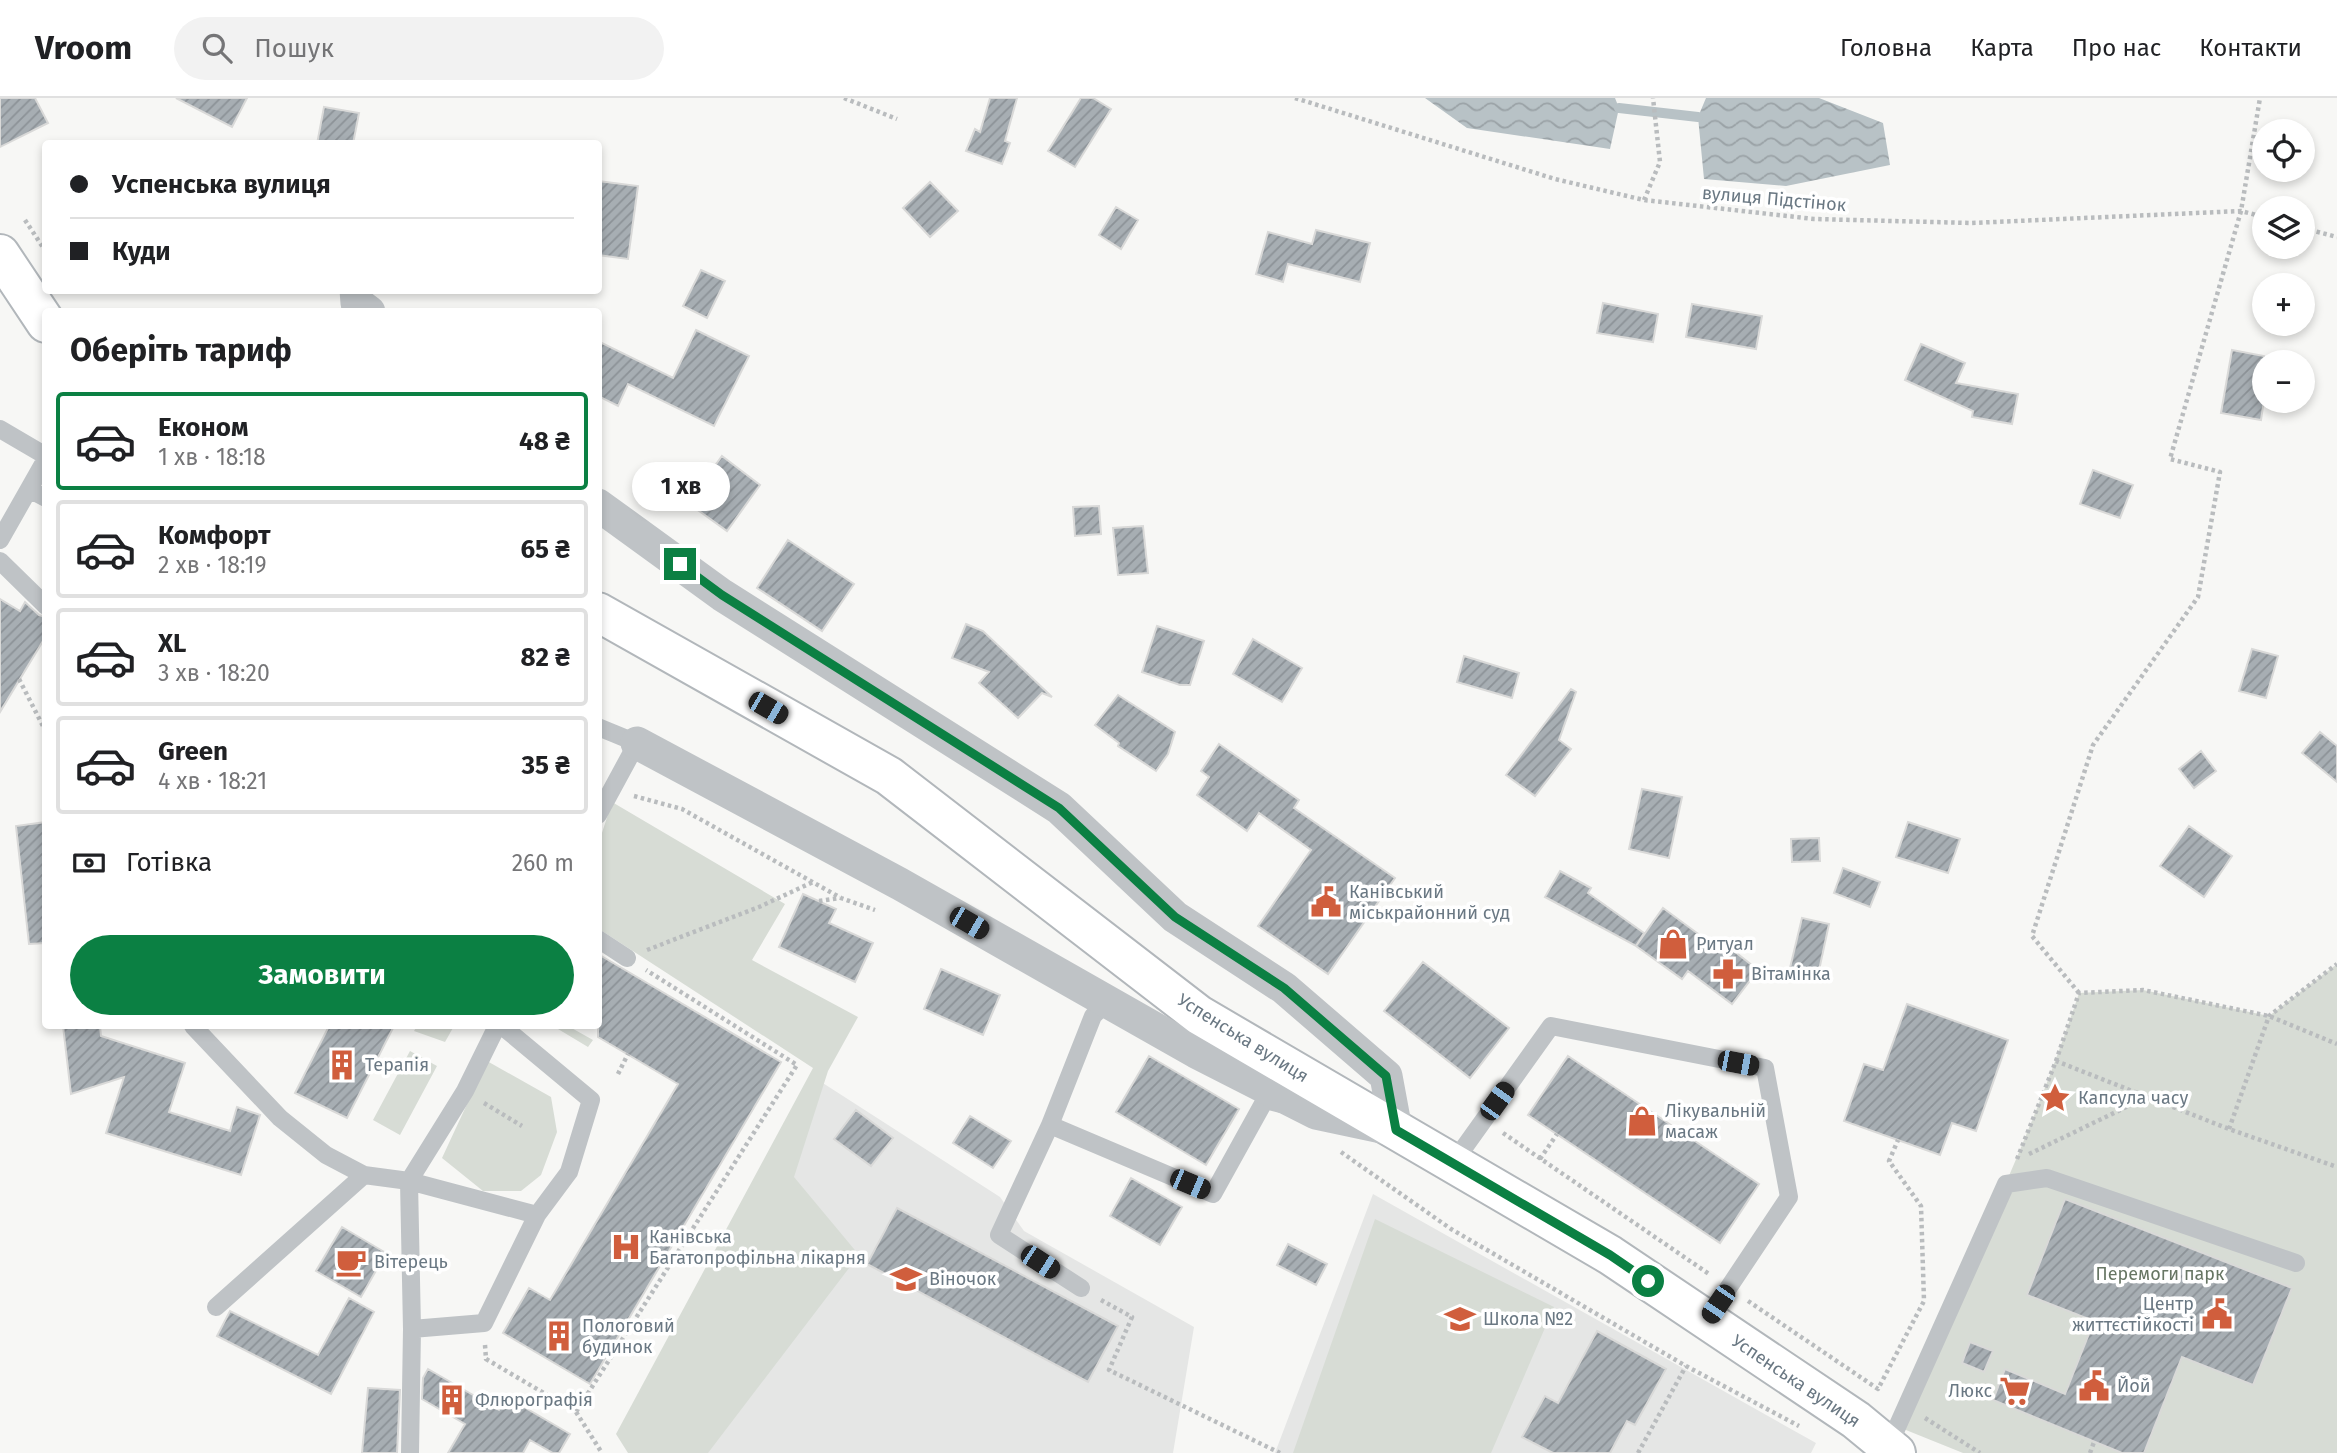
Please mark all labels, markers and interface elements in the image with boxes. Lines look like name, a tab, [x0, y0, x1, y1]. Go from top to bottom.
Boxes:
search box	[174, 17, 664, 80]
text: Vroom	[35, 28, 132, 68]
icon: search	[198, 29, 236, 67]
text: Пошук	[254, 33, 334, 64]
text: Головна	[1840, 34, 1932, 62]
text: Карта	[1970, 34, 2034, 62]
text: Про нас	[2072, 34, 2161, 62]
text: Контакти	[2199, 34, 2302, 62]
map controls	[2252, 119, 2315, 413]
button: locate	[2252, 119, 2315, 182]
text: Успенська вулиця	[112, 169, 331, 200]
street label: вулиця Підстінок	[1701, 182, 1848, 216]
button: layers	[2252, 196, 2315, 259]
text: Куди	[112, 236, 171, 267]
button: +	[2252, 273, 2315, 336]
text: Оберіть тариф	[70, 331, 292, 369]
button: −	[2252, 350, 2315, 413]
icon: car	[74, 410, 137, 473]
text: Економ	[158, 412, 248, 443]
text: 48 ₴	[519, 426, 570, 457]
text: 1 хв · 18:18	[158, 443, 266, 471]
callout: 1 хв	[631, 462, 729, 512]
text: 1 хв	[661, 472, 701, 500]
icon: car	[74, 518, 137, 581]
text: Комфорт	[158, 520, 271, 551]
text: 65 ₴	[520, 534, 570, 565]
route end	[664, 548, 696, 580]
text: 2 хв · 18:19	[158, 551, 267, 579]
icon: car	[74, 626, 137, 689]
text: XL	[158, 628, 186, 659]
text: 82 ₴	[521, 642, 570, 673]
text: 3 хв · 18:20	[158, 659, 270, 687]
car	[745, 688, 792, 728]
icon: car	[74, 734, 137, 797]
text: Green	[158, 736, 228, 767]
text: 35 ₴	[521, 750, 570, 781]
text: 4 хв · 18:21	[158, 767, 267, 795]
icon: cash	[70, 844, 108, 882]
text: Готівка	[126, 847, 212, 878]
text: 260 m	[512, 849, 574, 877]
place label: Канівський міськрайонний суд	[1349, 881, 1510, 924]
public building icon: Канівський міськрайонний суд	[1309, 885, 1343, 919]
car	[946, 903, 993, 943]
shop icon: Ритуал	[1656, 927, 1690, 961]
place label: Ритуал	[1696, 933, 1754, 955]
button: Замовити	[70, 935, 574, 1015]
pharmacy icon: Вітамінка	[1711, 957, 1745, 991]
place label: Вітамінка	[1751, 963, 1831, 985]
street label: Успенська вулиця	[1173, 989, 1313, 1087]
building icon: Терапія	[325, 1048, 359, 1082]
car	[1716, 1049, 1761, 1077]
place label: Терапія	[365, 1054, 429, 1076]
car	[1477, 1078, 1518, 1124]
place icon: Капсула часу	[2038, 1081, 2072, 1115]
place label: Капсула часу	[2078, 1087, 2188, 1109]
place label: Лікувальній масаж	[1665, 1100, 1766, 1143]
shop icon: Лікувальній масаж	[1625, 1104, 1659, 1138]
car	[1167, 1166, 1214, 1202]
place label: Канівська Багатопрофільна лікарня	[649, 1226, 866, 1269]
hospital icon: Канівська Багатопрофільна лікарня	[609, 1230, 643, 1264]
car	[1017, 1242, 1064, 1282]
cafe icon: Вітерець	[334, 1245, 368, 1279]
place label: Вітерець	[374, 1251, 448, 1273]
school or university icon: Віночок	[889, 1262, 923, 1296]
park label: Перемоги парк	[2096, 1263, 2225, 1285]
route start	[1632, 1265, 1664, 1297]
place label: Віночок	[929, 1268, 997, 1290]
car	[1698, 1281, 1739, 1327]
place label: Центр життєстійкості	[2072, 1293, 2194, 1336]
public building icon: Центр життєстійкості	[2200, 1297, 2234, 1331]
school or university icon: Школа №2	[1443, 1302, 1477, 1336]
place label: Школа №2	[1483, 1308, 1573, 1330]
place label: Пологовий будинок	[582, 1315, 675, 1358]
building icon: Пологовий будинок	[542, 1319, 576, 1353]
street label: Успенська вулиця	[1727, 1330, 1865, 1432]
public building icon: Йой	[2077, 1369, 2111, 1403]
supermarket icon: Люкс	[1998, 1374, 2032, 1408]
place label: Йой	[2117, 1375, 2151, 1397]
place label: Люкс	[1948, 1380, 1992, 1402]
building icon: Флюрографія	[435, 1383, 469, 1417]
place label: Флюрографія	[475, 1389, 593, 1411]

